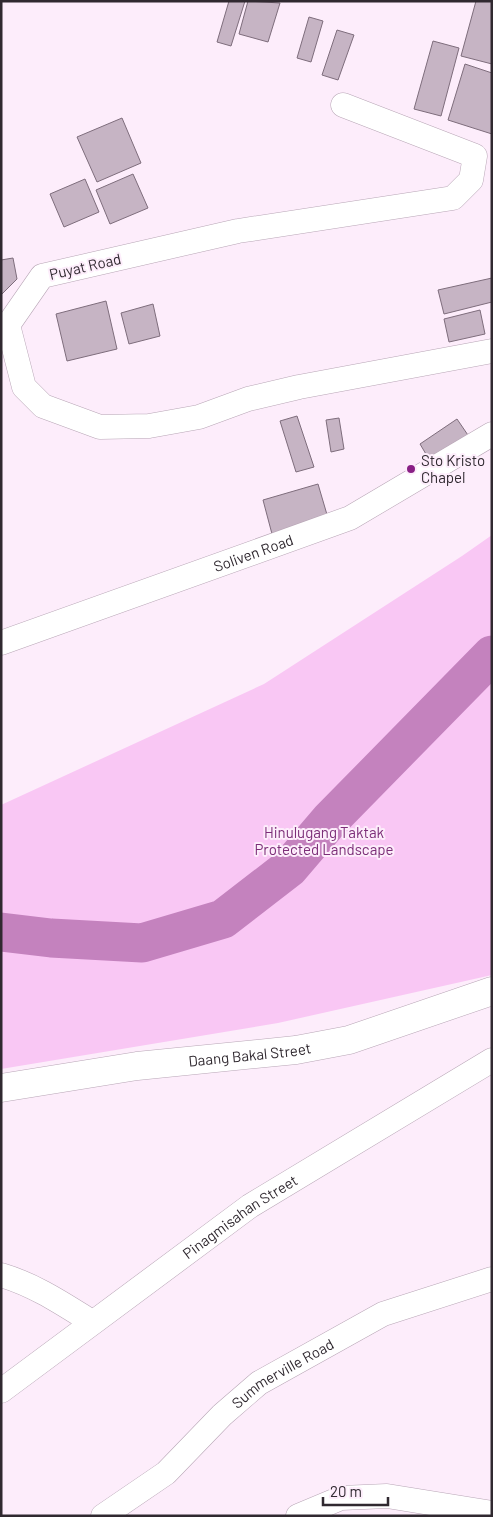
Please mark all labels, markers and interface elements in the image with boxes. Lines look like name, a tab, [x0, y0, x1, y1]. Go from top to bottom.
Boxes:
street label: Puyat Road	[47, 249, 123, 283]
place label: Sto Kristo Chapel	[421, 451, 485, 486]
marker: Sto Kristo Chapel	[405, 463, 417, 475]
street label: Soliven Road	[211, 530, 296, 575]
park label: Hinulugang Taktak Protected Landscape	[254, 823, 394, 858]
street label: Daang Bakal Street	[187, 1038, 312, 1070]
street label: Pinagmisahan Street	[179, 1171, 300, 1262]
street label: Summerville Road	[228, 1334, 337, 1412]
scale bar	[323, 1474, 388, 1506]
text: 20 m	[330, 1482, 362, 1500]

